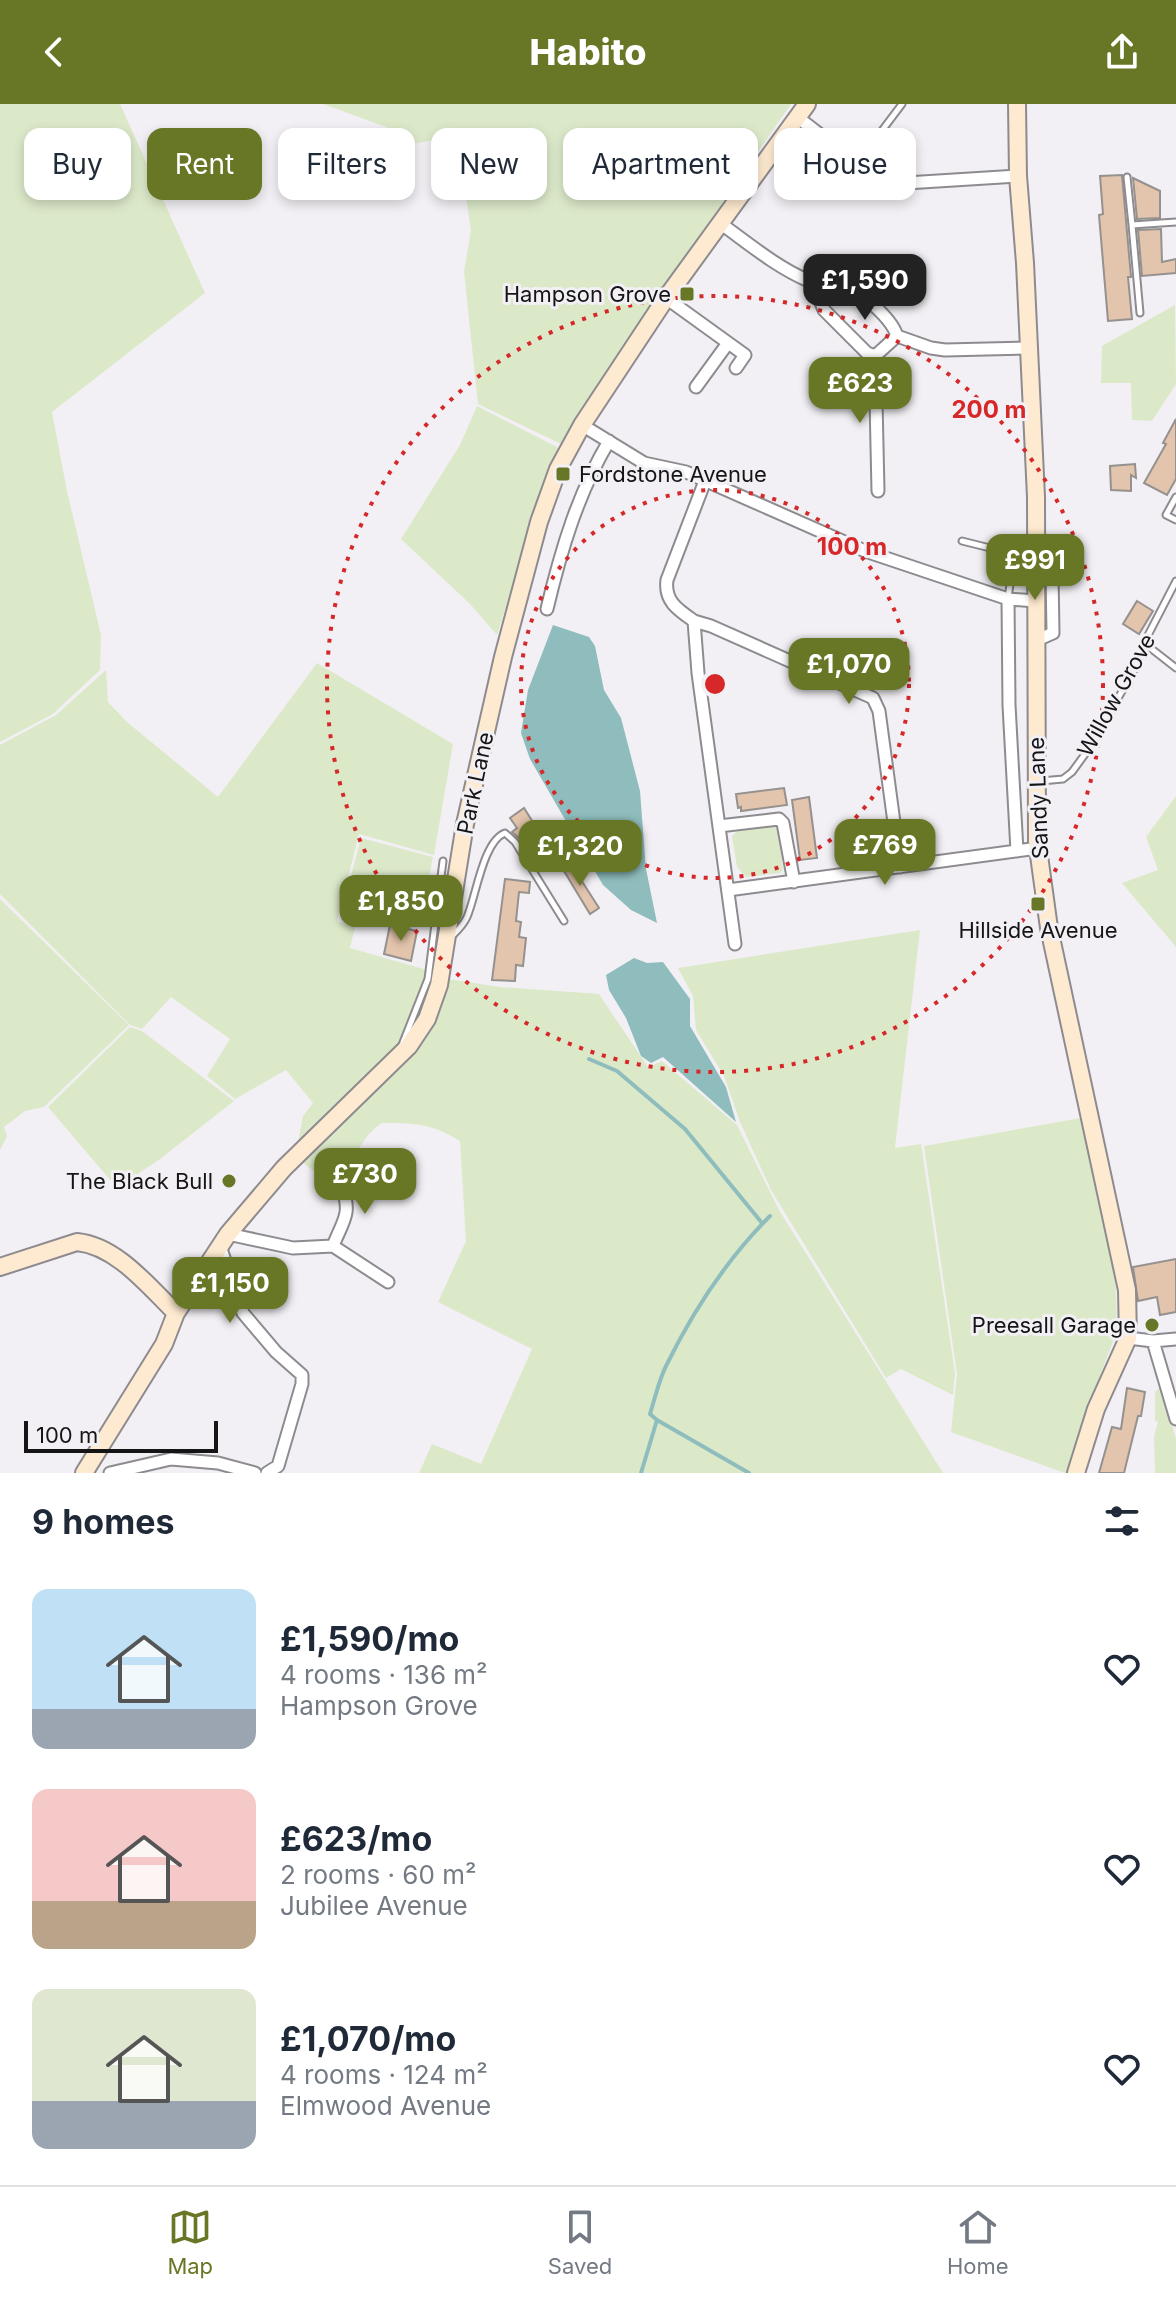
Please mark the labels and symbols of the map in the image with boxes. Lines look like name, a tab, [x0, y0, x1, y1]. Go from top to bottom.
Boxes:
pin: £1,590	[800, 254, 930, 322]
place label: Hampson Grove	[504, 281, 671, 307]
marker: Hampson Grove	[678, 285, 696, 303]
pin: £623	[813, 357, 907, 425]
text: 200 m	[951, 395, 1027, 424]
place label: Fordstone Avenue	[579, 461, 767, 487]
marker: Fordstone Avenue	[554, 465, 572, 483]
text: 100 m	[817, 532, 887, 561]
pin: £991	[988, 534, 1082, 602]
street label: Willow Grove	[1072, 629, 1160, 761]
pin: £1,070	[784, 638, 914, 706]
centre of rings	[701, 670, 729, 698]
street label: Park Lane	[451, 729, 499, 837]
street label: Sandy Lane	[1023, 736, 1053, 860]
pin: £769	[838, 819, 932, 887]
pin: £1,320	[515, 820, 645, 888]
pin: £1,850	[336, 875, 466, 943]
marker: Hillside Avenue	[1029, 895, 1047, 913]
place label: Hillside Avenue	[958, 917, 1118, 943]
pin: £730	[318, 1148, 412, 1216]
place label: The Black Bull	[66, 1168, 213, 1194]
marker: The Black Bull	[220, 1172, 238, 1190]
pin: £1,150	[165, 1257, 295, 1325]
place label: Preesall Garage	[972, 1312, 1136, 1338]
marker: Preesall Garage	[1143, 1316, 1161, 1334]
scale bar	[24, 1417, 218, 1453]

